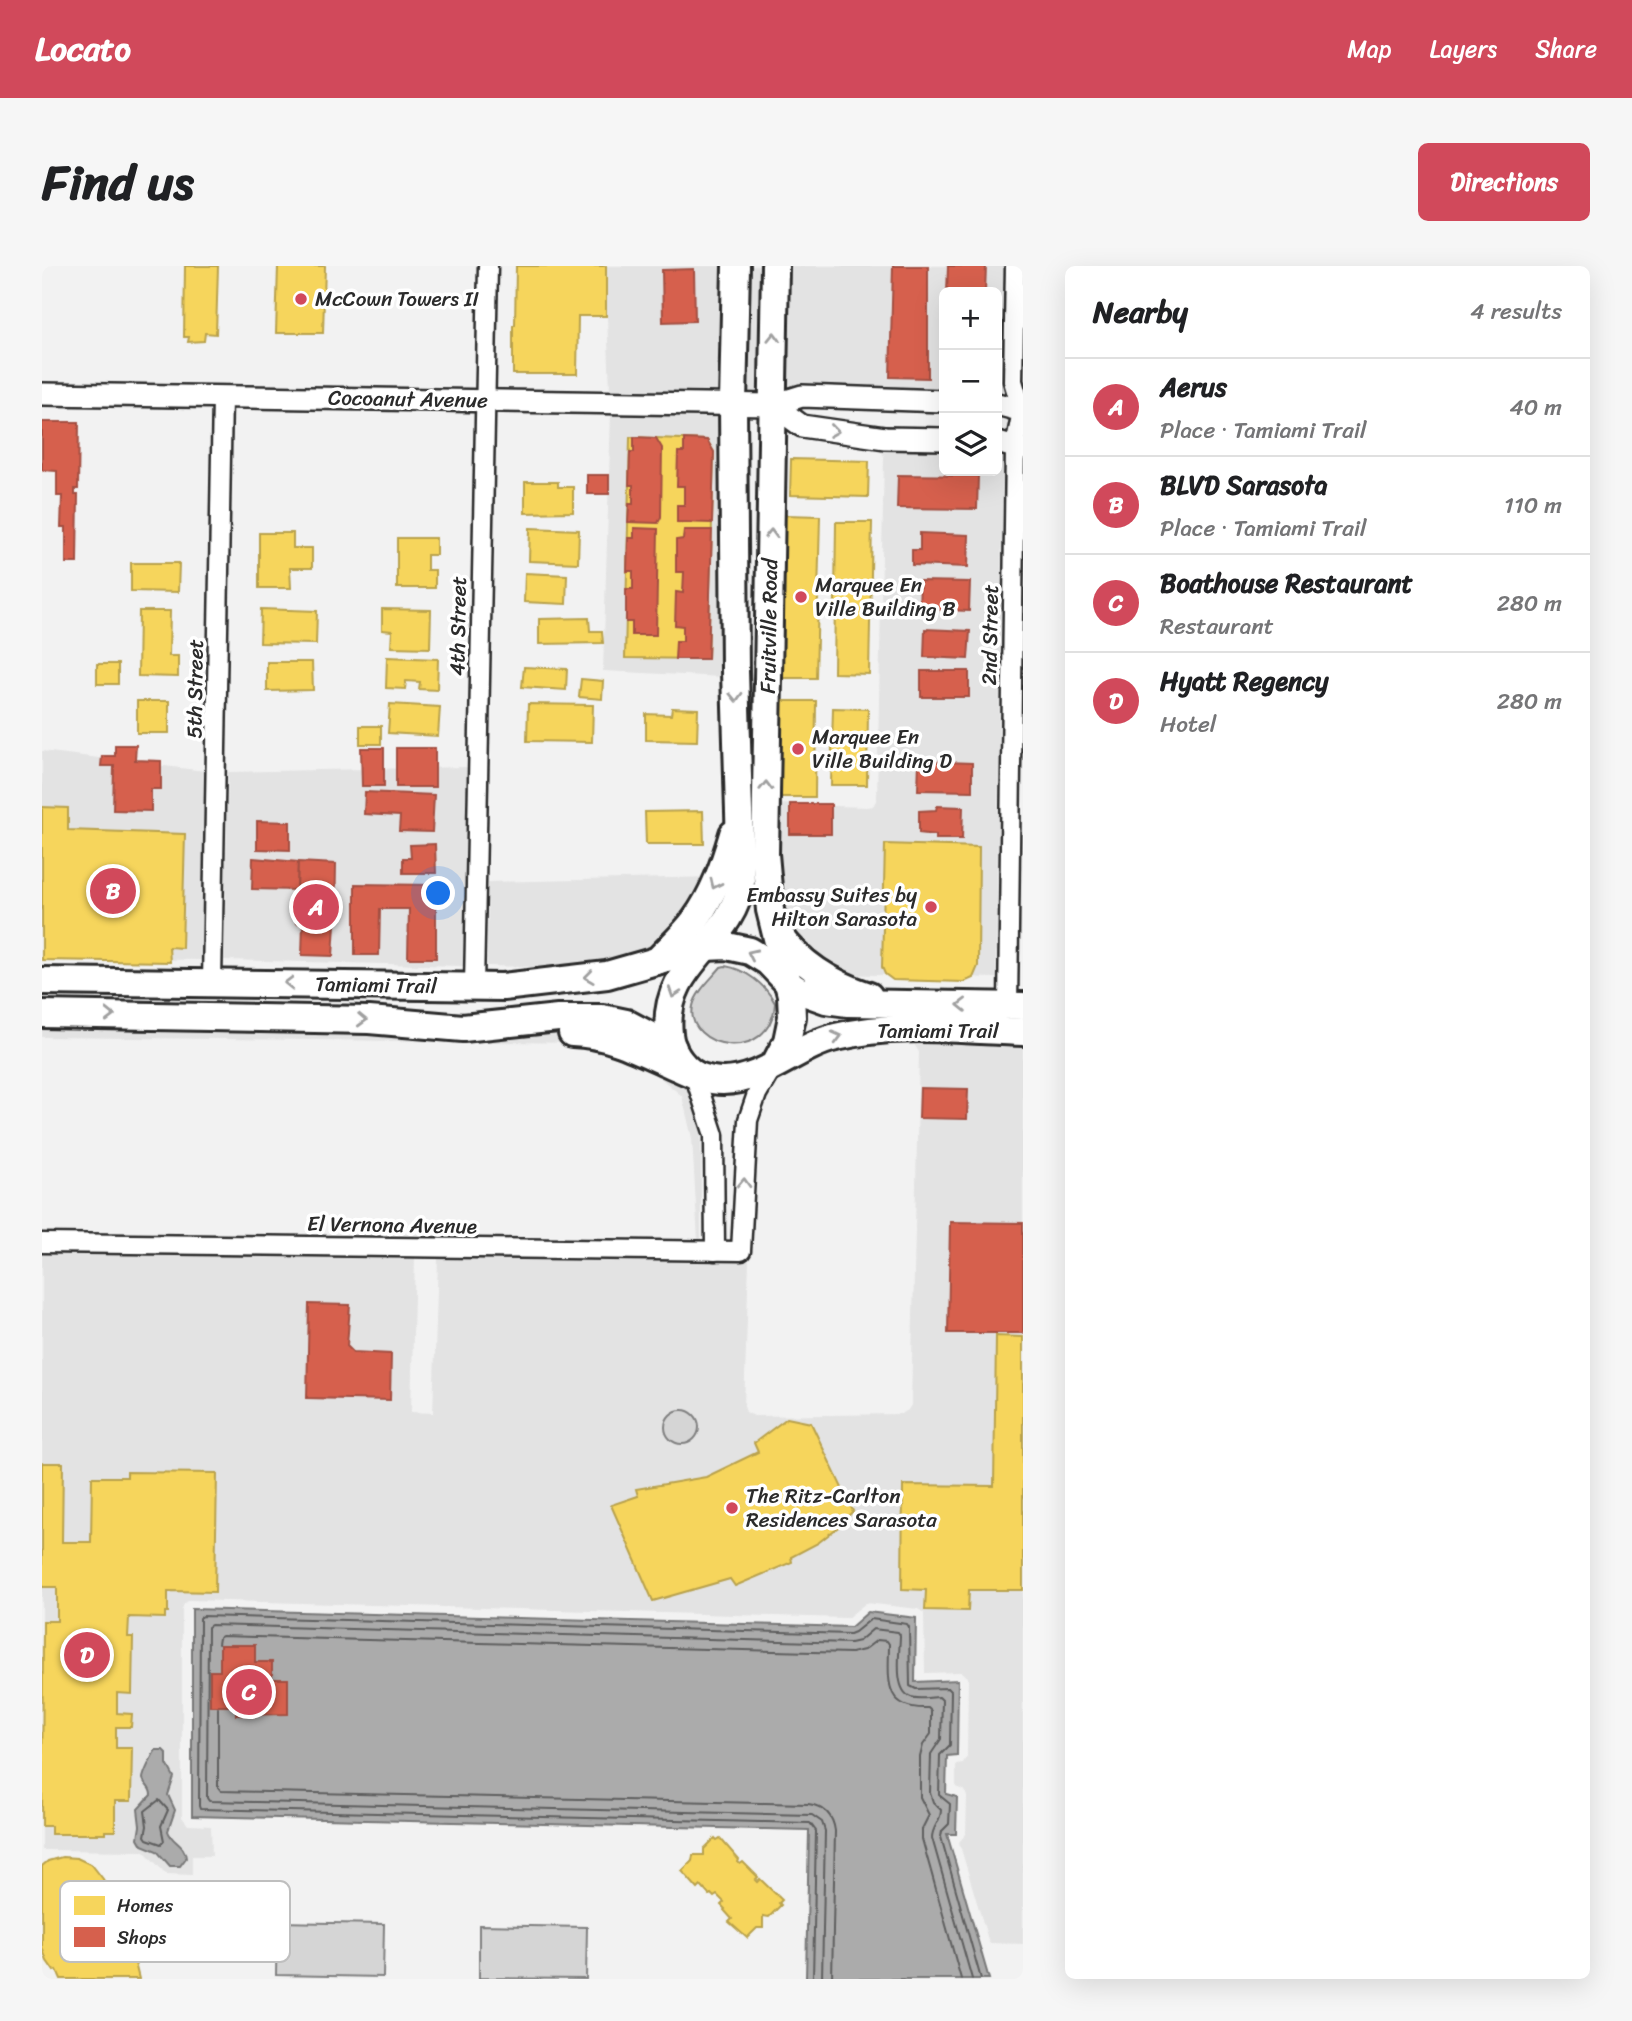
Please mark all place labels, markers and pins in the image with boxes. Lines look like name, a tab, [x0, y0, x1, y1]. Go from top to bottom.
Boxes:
place label: McCown Towers II	[315, 280, 480, 318]
marker: McCown Towers II	[293, 291, 309, 307]
place label: Marquee En Ville Building B	[815, 566, 956, 628]
marker: Marquee En Ville Building B	[793, 589, 809, 605]
place label: Marquee En Ville Building D	[812, 718, 952, 780]
marker: Marquee En Ville Building D	[790, 741, 806, 757]
pin: B	[90, 865, 136, 917]
place label: Embassy Suites by Hilton Sarasota	[746, 876, 917, 938]
pin: A	[293, 881, 339, 933]
marker: Embassy Suites by Hilton Sarasota	[923, 899, 939, 915]
place label: The Ritz-Carlton Residences Sarasota	[746, 1477, 937, 1539]
marker: The Ritz-Carlton Residences Sarasota	[724, 1500, 740, 1516]
pin: D	[64, 1629, 110, 1681]
pin: C	[226, 1666, 272, 1718]

